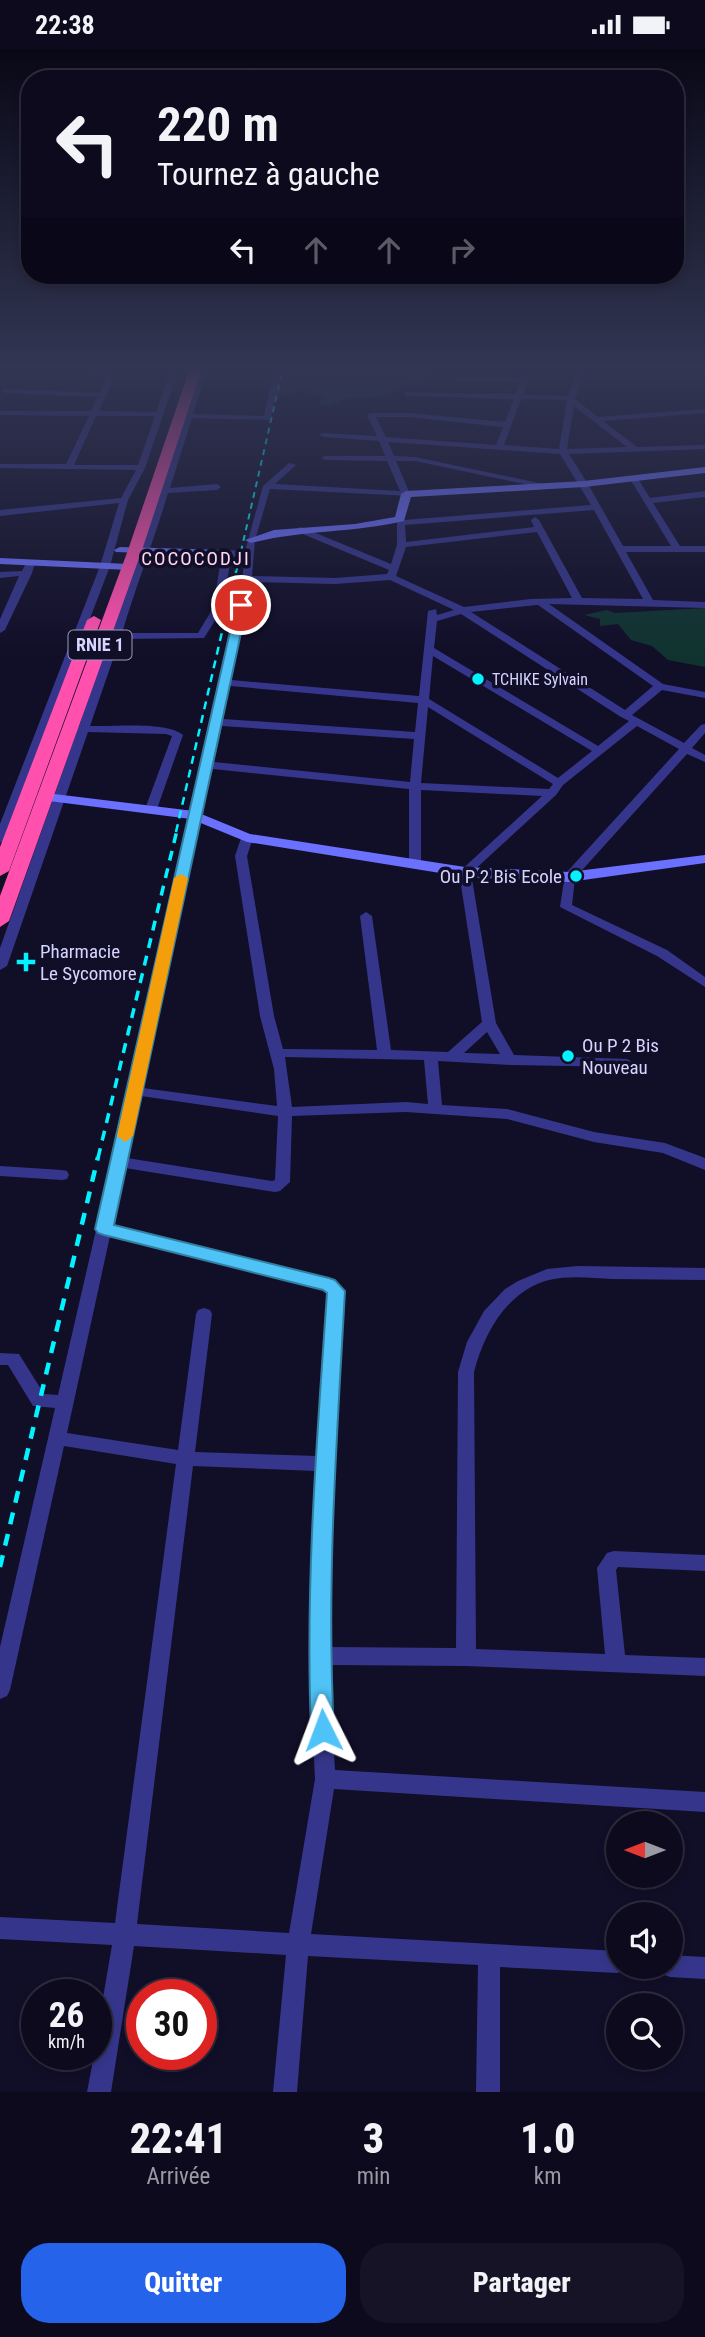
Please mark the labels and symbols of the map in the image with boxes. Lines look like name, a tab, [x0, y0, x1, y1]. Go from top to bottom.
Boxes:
district label: COCOCODJI	[141, 547, 251, 570]
pin	[211, 575, 271, 635]
road number: RNIE 1	[68, 631, 132, 659]
place label: TCHIKE Sylvain	[492, 670, 588, 689]
marker: TCHIKE Sylvain	[470, 671, 486, 687]
place label: Ou P 2 Bis Ecole	[440, 865, 562, 888]
marker: Ou P 2 Bis Ecole	[568, 868, 584, 884]
place label: Pharmacie Le Sycomore	[40, 940, 137, 985]
marker: Pharmacie Le Sycomore	[18, 954, 34, 970]
place label: Ou P 2 Bis Nouveau	[582, 1034, 659, 1079]
marker: Ou P 2 Bis Nouveau	[560, 1048, 576, 1064]
position arrow	[286, 1693, 360, 1767]
north arrow	[606, 1811, 682, 1888]
speed limit sign: 30	[126, 1979, 217, 2070]

